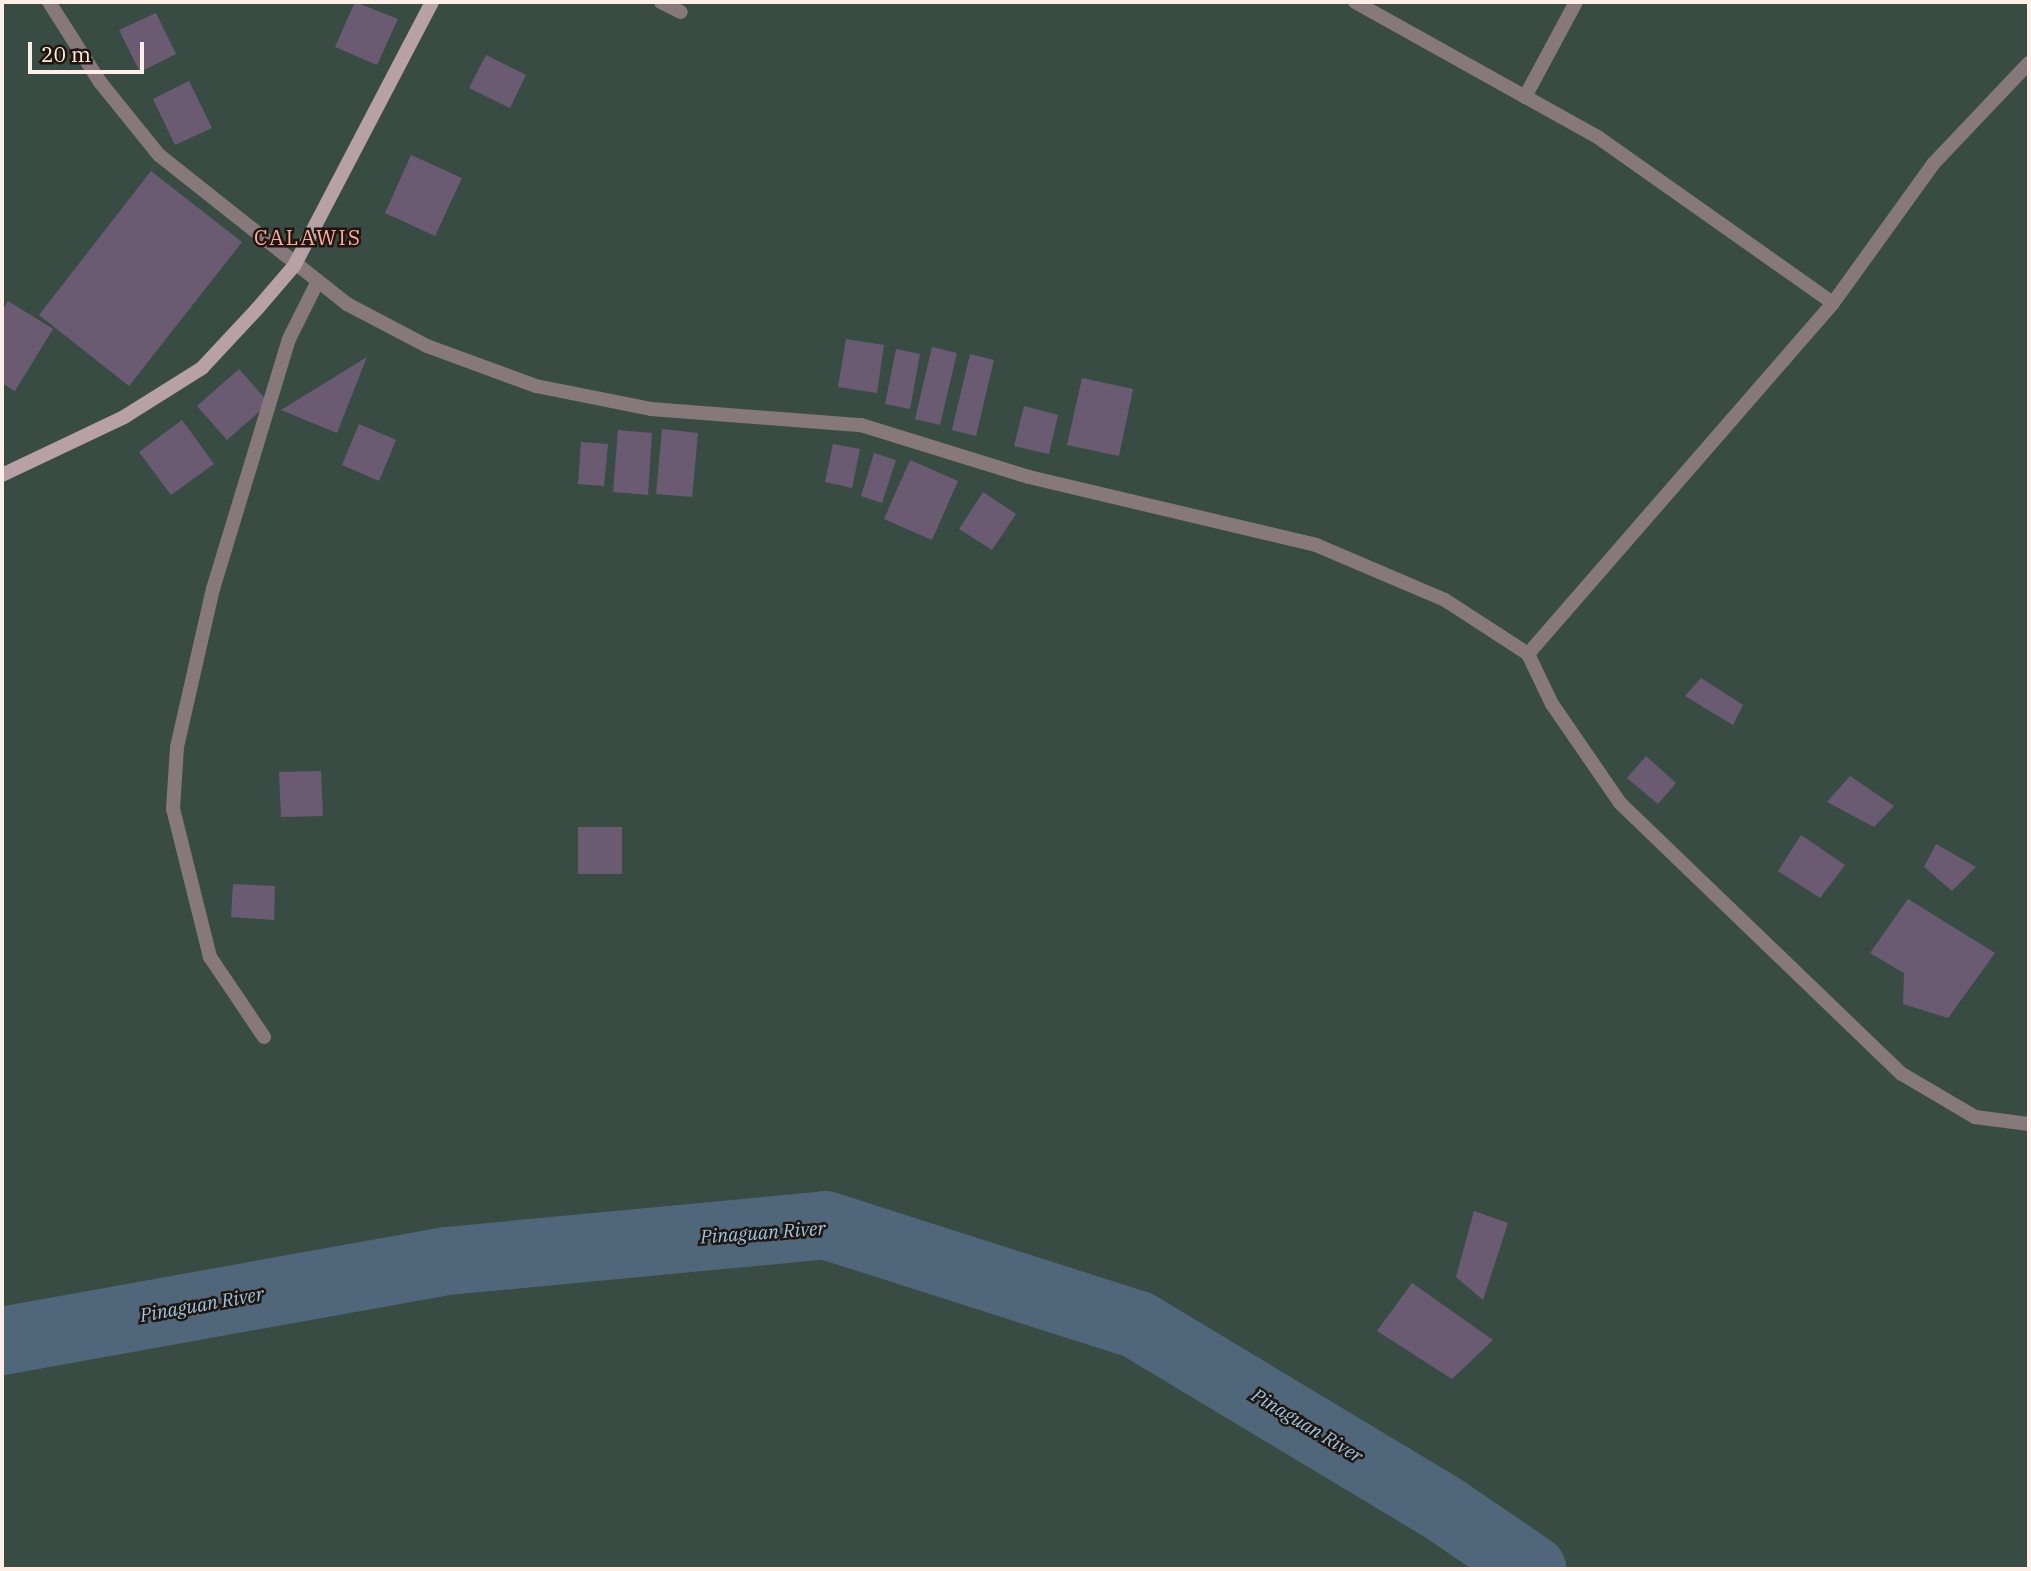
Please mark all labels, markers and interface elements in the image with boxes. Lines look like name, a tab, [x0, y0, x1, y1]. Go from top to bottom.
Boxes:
scale bar	[32, 28, 147, 72]
text: 20 m	[41, 40, 91, 68]
district label: CALAWIS	[255, 224, 361, 250]
water label: Pinaguan River	[700, 1217, 826, 1249]
water label: Pinaguan River	[138, 1283, 266, 1327]
water label: Pinaguan River	[1247, 1384, 1367, 1468]

